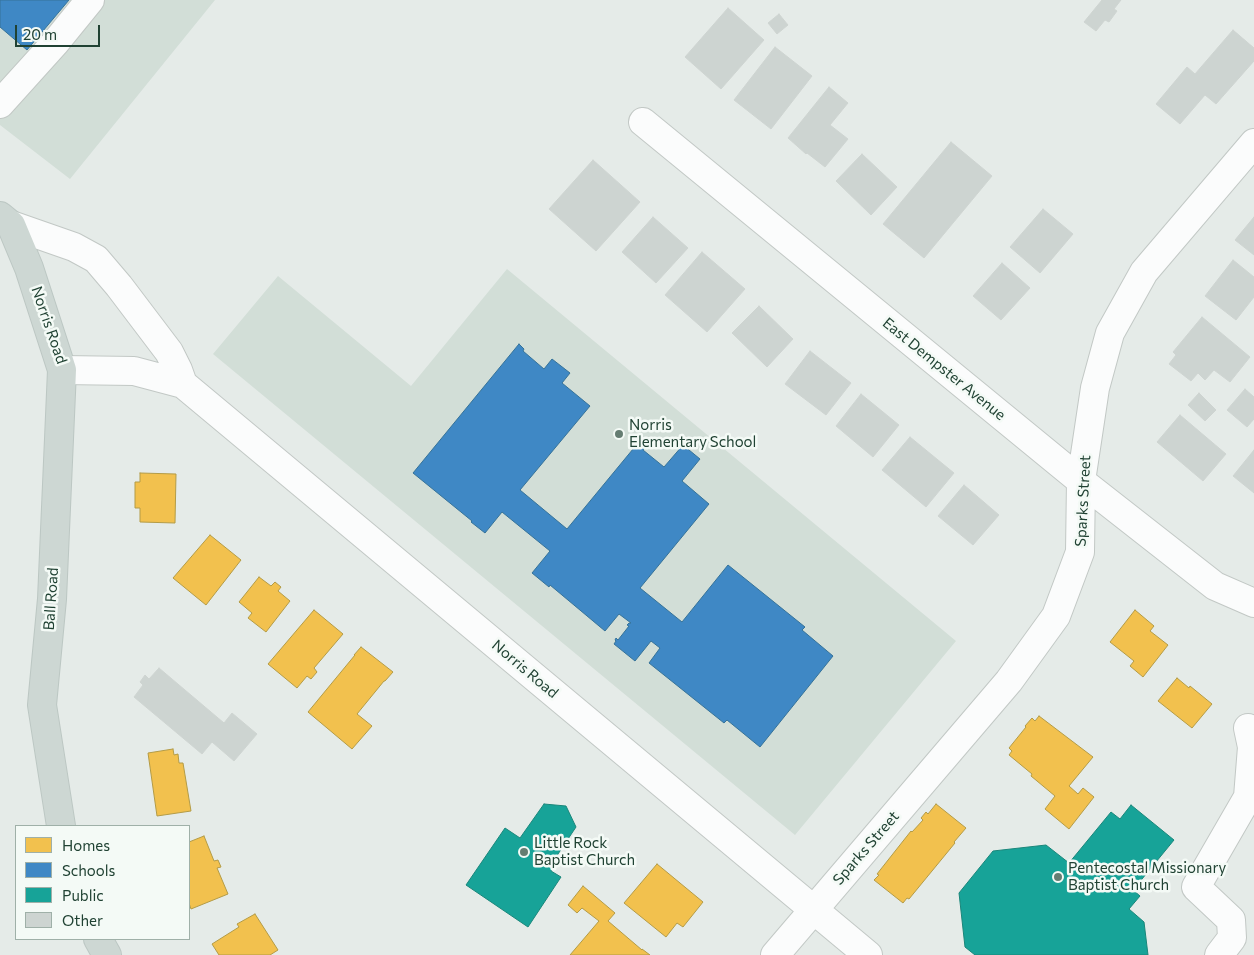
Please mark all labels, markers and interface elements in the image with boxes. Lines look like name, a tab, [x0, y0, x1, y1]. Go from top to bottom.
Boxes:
scale bar	[18, 15, 102, 47]
text: 20 m	[23, 25, 57, 43]
street label: Norris Road	[27, 284, 71, 366]
street label: East Dempster Avenue	[879, 314, 1009, 424]
place label: Norris Elementary School	[629, 416, 756, 451]
marker: Norris Elementary School	[613, 428, 625, 440]
street label: Sparks Street	[1072, 455, 1094, 547]
street label: Ball Road	[40, 567, 62, 631]
street label: Norris Road	[488, 636, 562, 702]
street label: Sparks Street	[829, 807, 903, 889]
legend	[15, 825, 190, 940]
place label: Little Rock Baptist Church	[534, 834, 635, 869]
text: Homes	[62, 836, 110, 854]
marker: Little Rock Baptist Church	[518, 846, 530, 858]
place label: Pentecostal Missionary Baptist Church	[1068, 859, 1226, 894]
text: Schools	[62, 861, 115, 879]
marker: Pentecostal Missionary Baptist Church	[1052, 871, 1064, 883]
text: Public	[62, 886, 104, 904]
text: Other	[62, 911, 103, 929]

